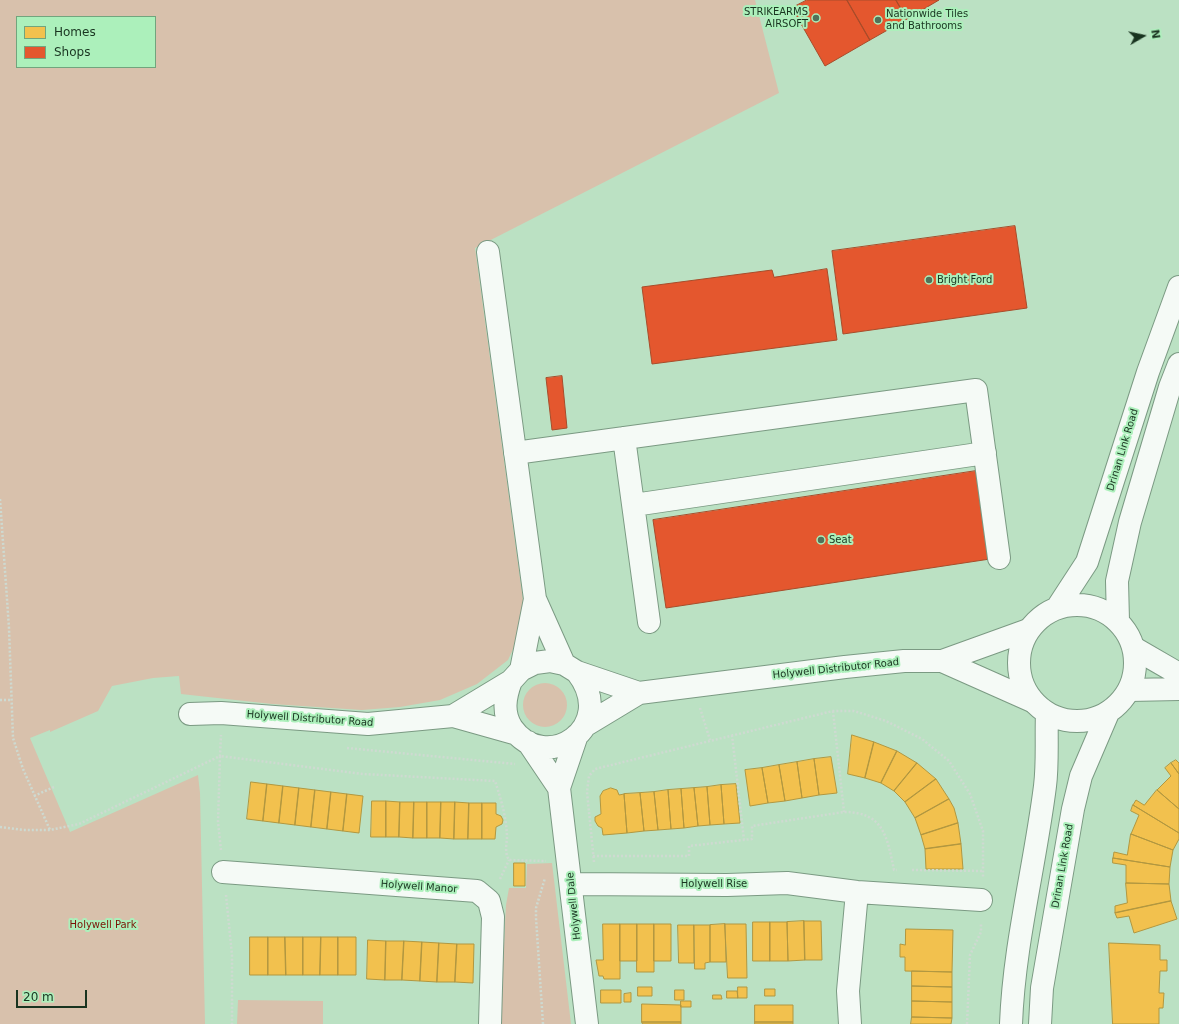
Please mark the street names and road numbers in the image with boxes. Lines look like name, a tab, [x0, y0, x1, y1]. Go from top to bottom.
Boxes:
street label: Drinan Link Road	[1105, 407, 1141, 493]
street label: Holywell Distributor Road	[772, 656, 900, 682]
street label: Holywell Distributor Road	[246, 709, 374, 729]
street label: Drinan Link Road	[1050, 823, 1076, 909]
street label: Holywell Dale	[564, 871, 584, 941]
street label: Holywell Manor	[380, 878, 458, 896]
street label: Holywell Rise	[681, 878, 747, 890]

